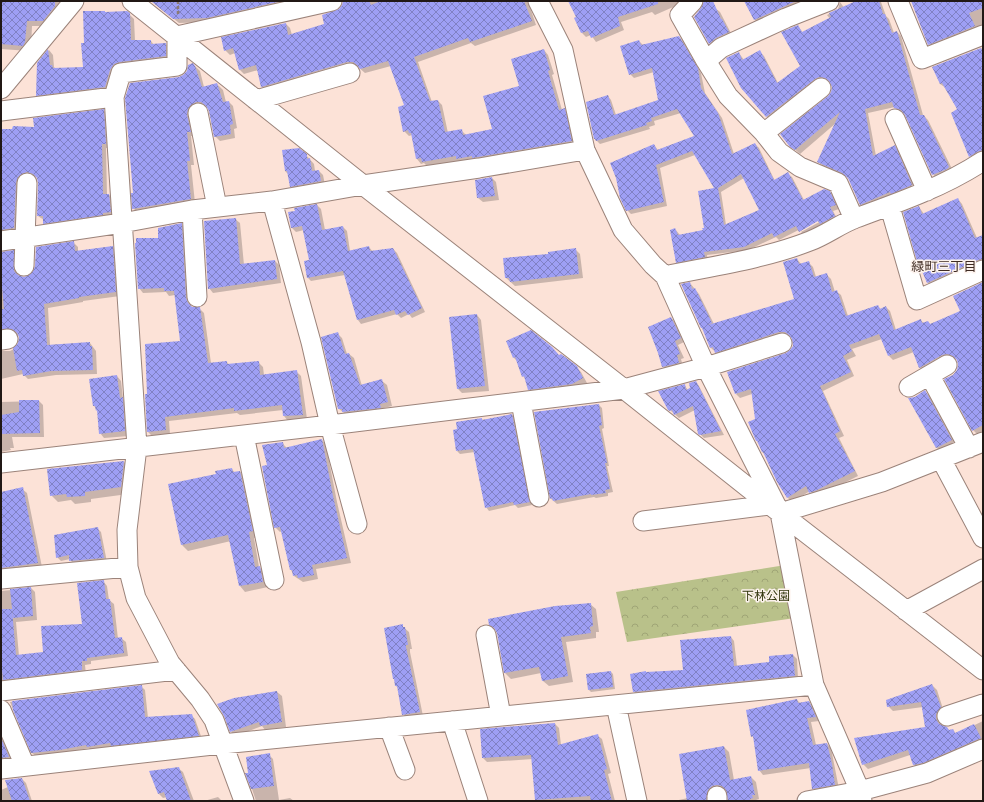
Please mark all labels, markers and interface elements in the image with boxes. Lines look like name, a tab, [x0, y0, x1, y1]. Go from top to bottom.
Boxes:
district label: 緑町三丁目	[911, 257, 977, 275]
park label: 下林公園	[742, 587, 790, 604]

